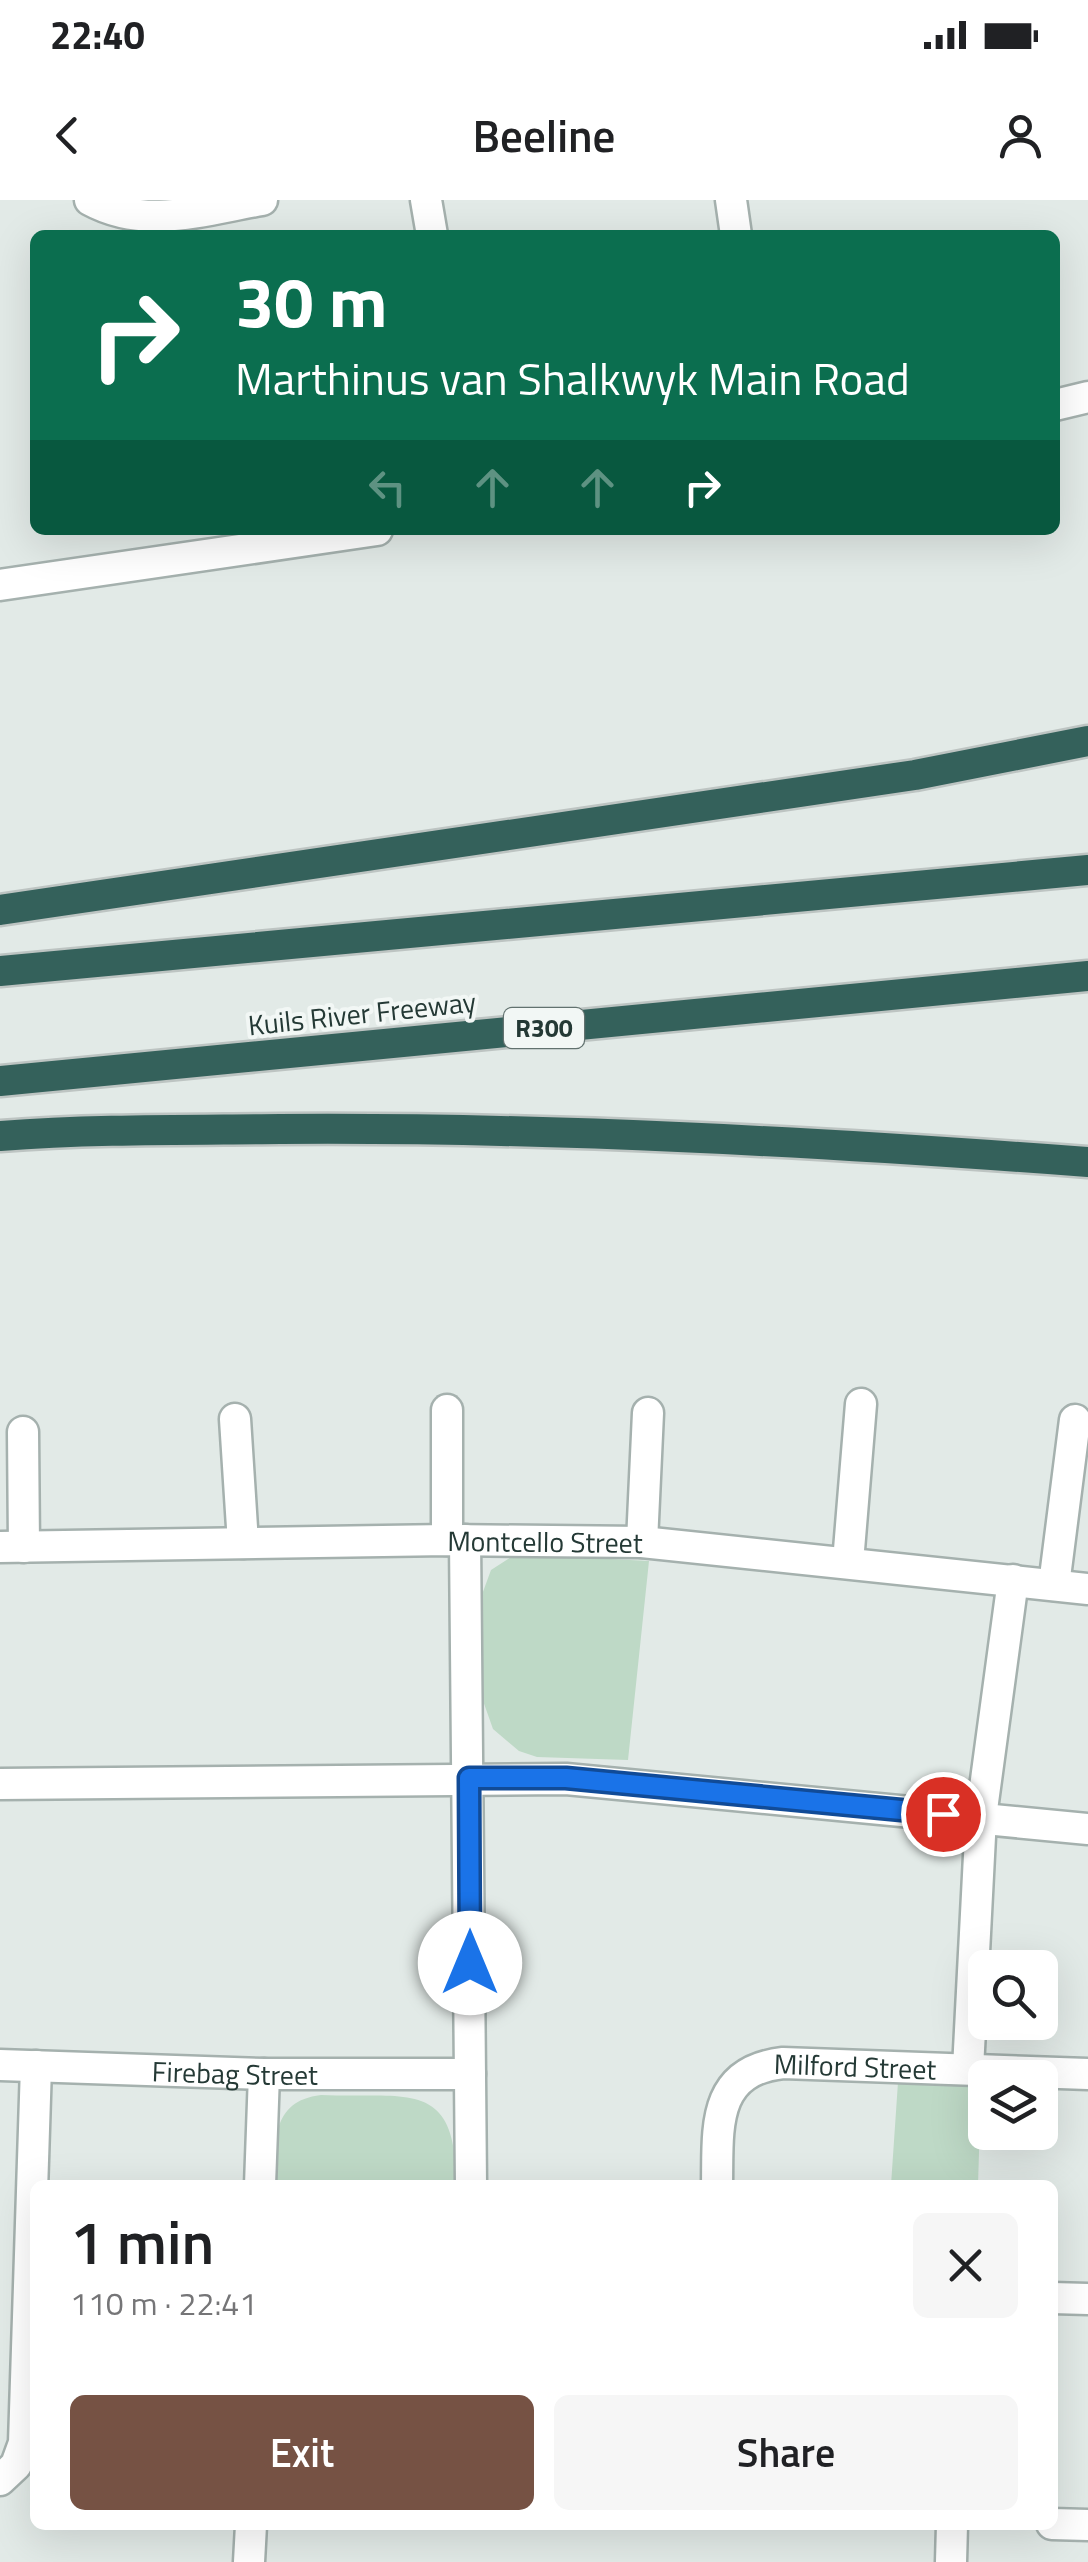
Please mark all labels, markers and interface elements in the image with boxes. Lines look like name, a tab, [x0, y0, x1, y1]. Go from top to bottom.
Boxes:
text: 22:40	[50, 6, 145, 64]
text: Beeline	[473, 101, 615, 169]
icon: back	[40, 108, 95, 163]
icon: person	[993, 108, 1048, 163]
text: 30 m	[235, 248, 388, 354]
icon: right	[70, 270, 200, 400]
text: Marthinus van Shalkwyk Main Road	[235, 344, 910, 412]
icon: left	[360, 460, 415, 515]
icon: ahead	[465, 460, 520, 515]
icon: ahead	[570, 460, 625, 515]
icon: right	[675, 460, 730, 515]
street label: Kuils River Freeway	[246, 980, 478, 1046]
road number: R300	[504, 1008, 584, 1048]
street label: Montcello Street	[447, 1519, 643, 1564]
pin	[901, 1772, 986, 1857]
icon: arrive	[916, 1787, 971, 1842]
position arrow	[418, 1911, 522, 2015]
map controls	[968, 1950, 1058, 2150]
button: search	[968, 1950, 1058, 2040]
street label: Milford Street	[773, 2041, 937, 2090]
street label: Firebag Street	[151, 2049, 318, 2096]
button: layers	[968, 2060, 1058, 2150]
text: 1 min	[70, 2196, 214, 2287]
button: close	[913, 2213, 1018, 2318]
text: 110 m · 22:41	[70, 2279, 257, 2327]
button: Exit	[70, 2395, 534, 2510]
button: Share	[554, 2395, 1018, 2510]

